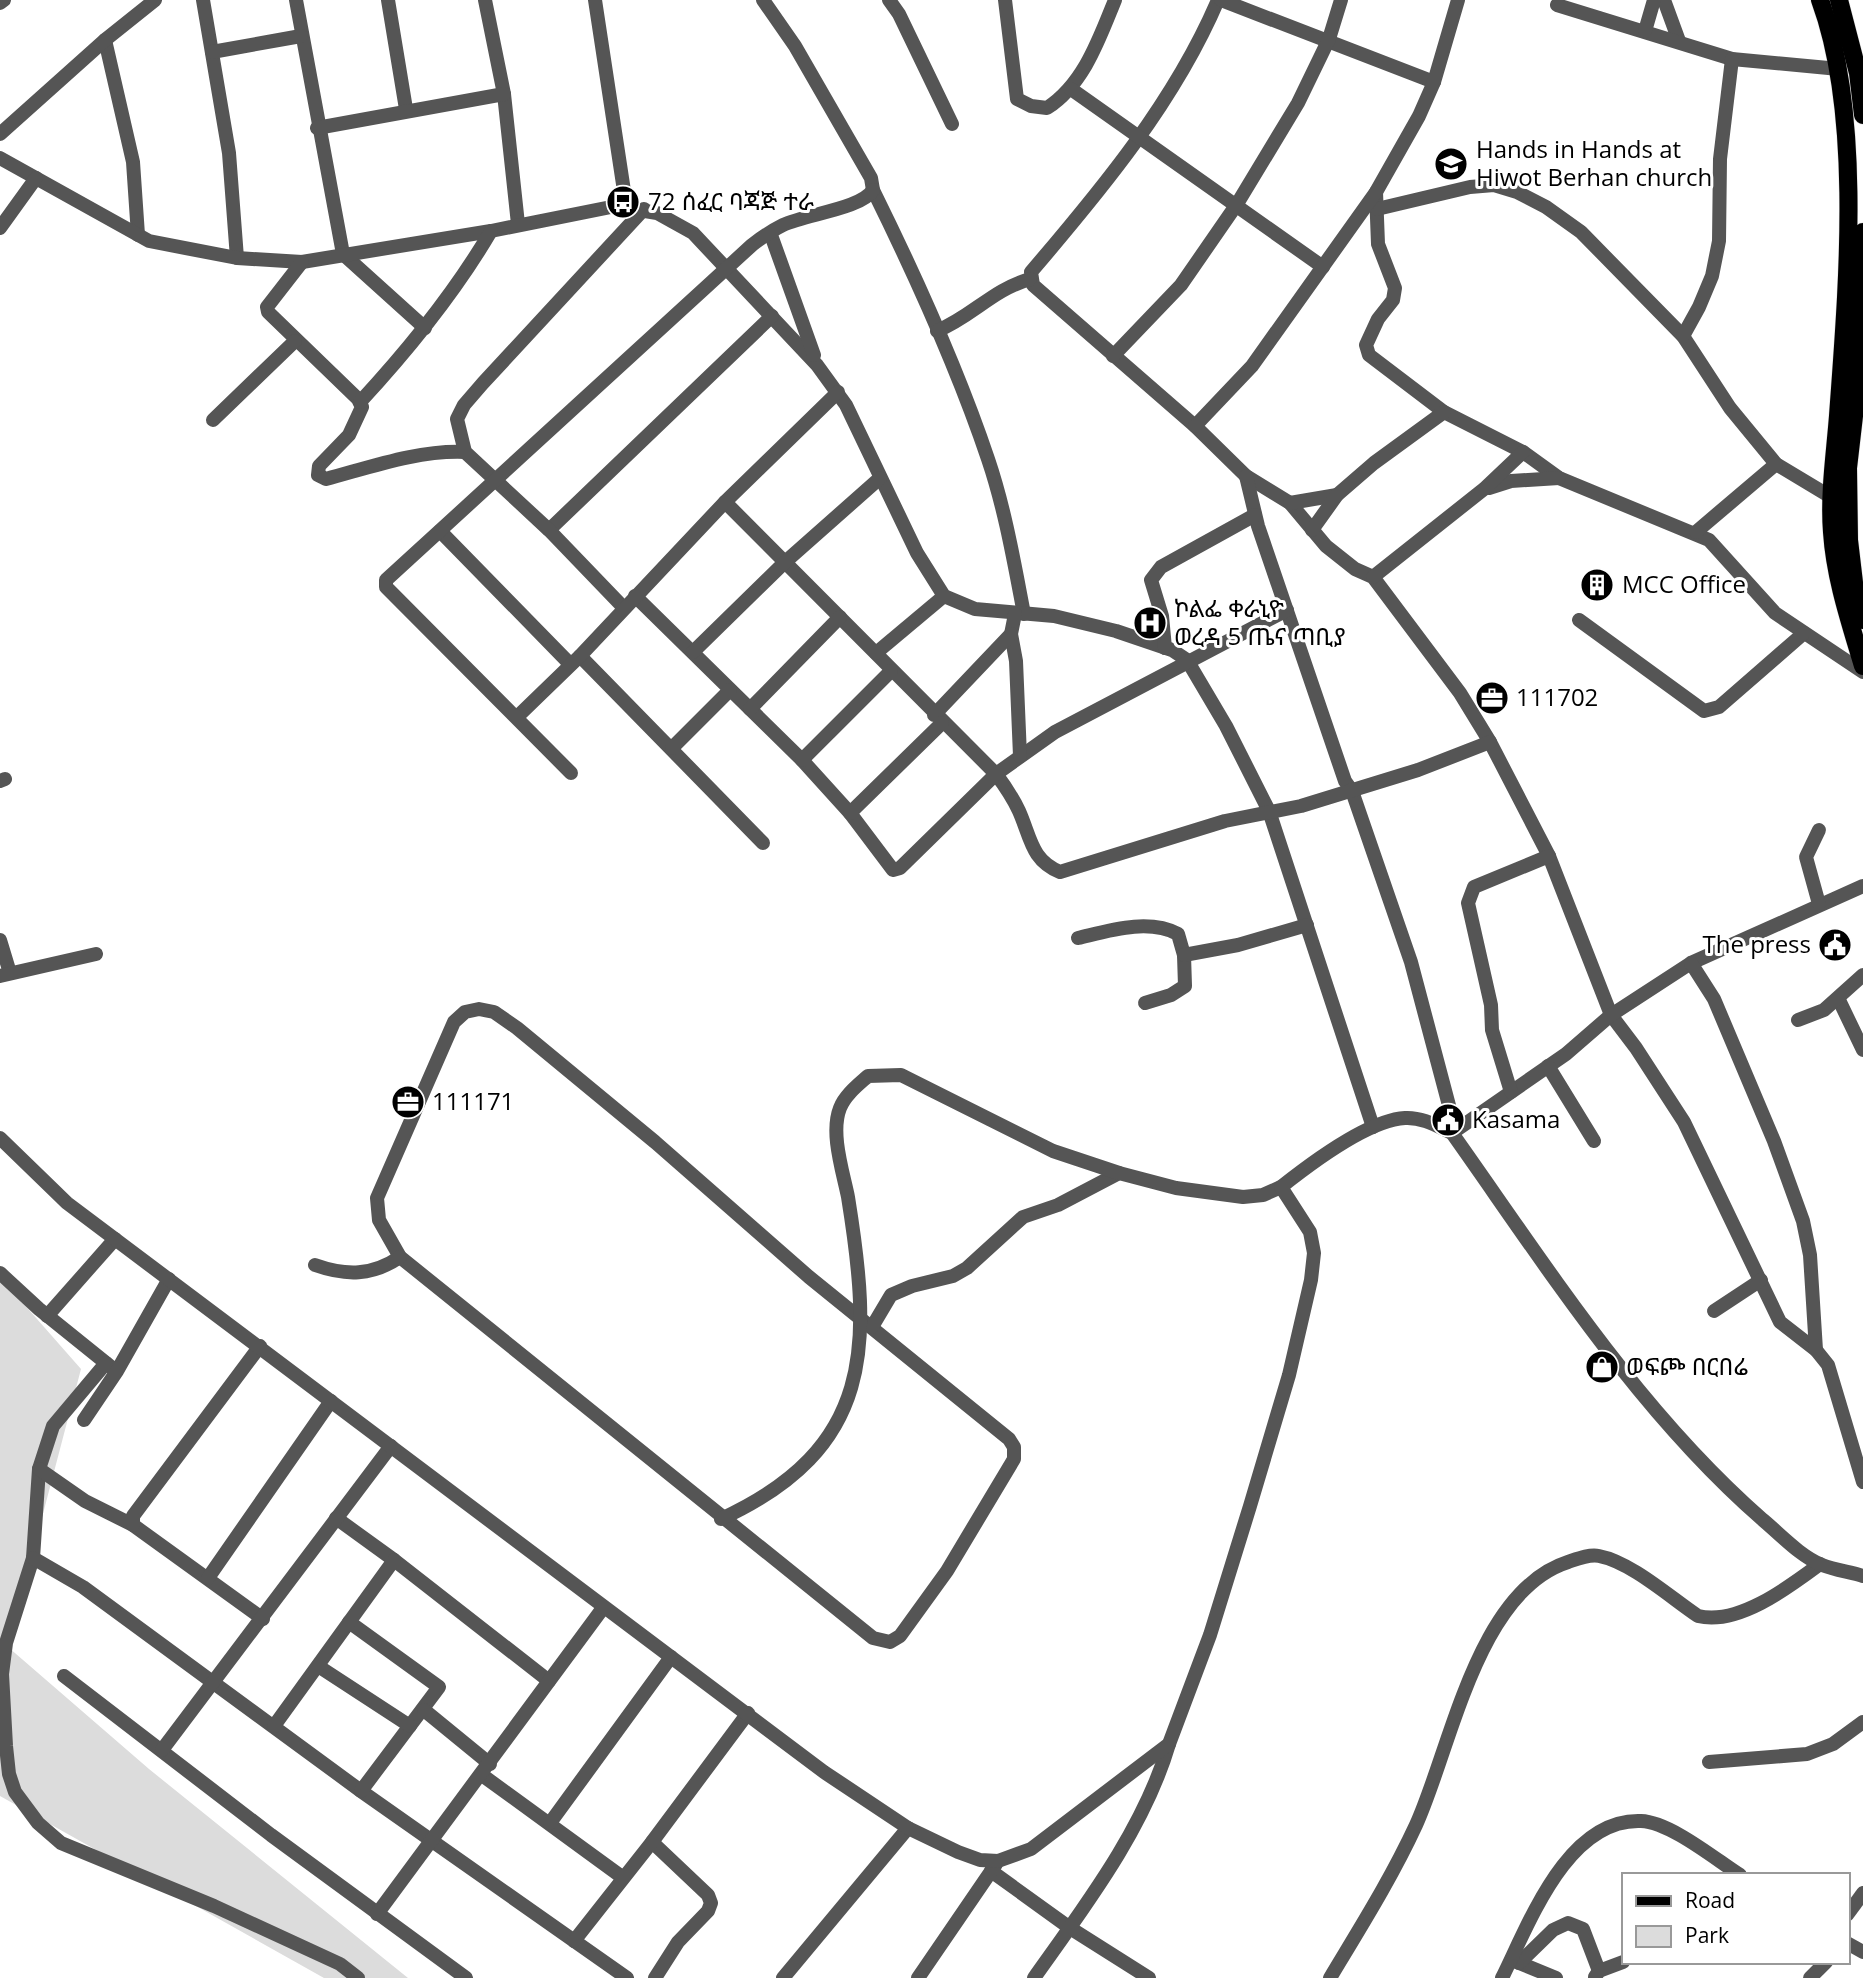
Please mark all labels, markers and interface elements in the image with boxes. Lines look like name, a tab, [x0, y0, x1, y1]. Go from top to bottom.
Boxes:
place label: Hands in Hands at Hiwot Berhan church	[1476, 132, 1712, 193]
school or university icon: Hands in Hands at Hiwot Berhan church	[1432, 145, 1470, 183]
bus stop icon: 72 ሰፈር ባጃጅ ተራ	[604, 183, 642, 221]
place label: 72 ሰፈር ባጃጅ ተራ	[648, 184, 814, 217]
building icon: MCC Office	[1578, 566, 1616, 604]
place label: MCC Office	[1622, 567, 1746, 600]
place label: ኮልፌ ቀራኒዮ ወረዳ 5 ጤና ጣቢያ	[1174, 591, 1346, 652]
hospital icon: ኮልፌ ቀራኒዮ ወረዳ 5 ጤና ጣቢያ	[1131, 604, 1169, 642]
office icon: 111702	[1473, 679, 1511, 717]
place label: 111702	[1516, 680, 1598, 713]
public building icon: The press	[1816, 926, 1854, 964]
place label: The press	[1703, 927, 1811, 960]
office icon: 111171	[389, 1083, 427, 1121]
place label: 111171	[432, 1084, 514, 1117]
public building icon: Kasama	[1429, 1101, 1467, 1139]
place label: Kasama	[1472, 1102, 1560, 1135]
shop icon: ወፍጮ በርበሬ	[1583, 1348, 1621, 1386]
place label: ወፍጮ በርበሬ	[1626, 1349, 1748, 1382]
legend	[1622, 1873, 1849, 1964]
text: Road	[1685, 1886, 1735, 1914]
text: Park	[1685, 1921, 1729, 1949]

